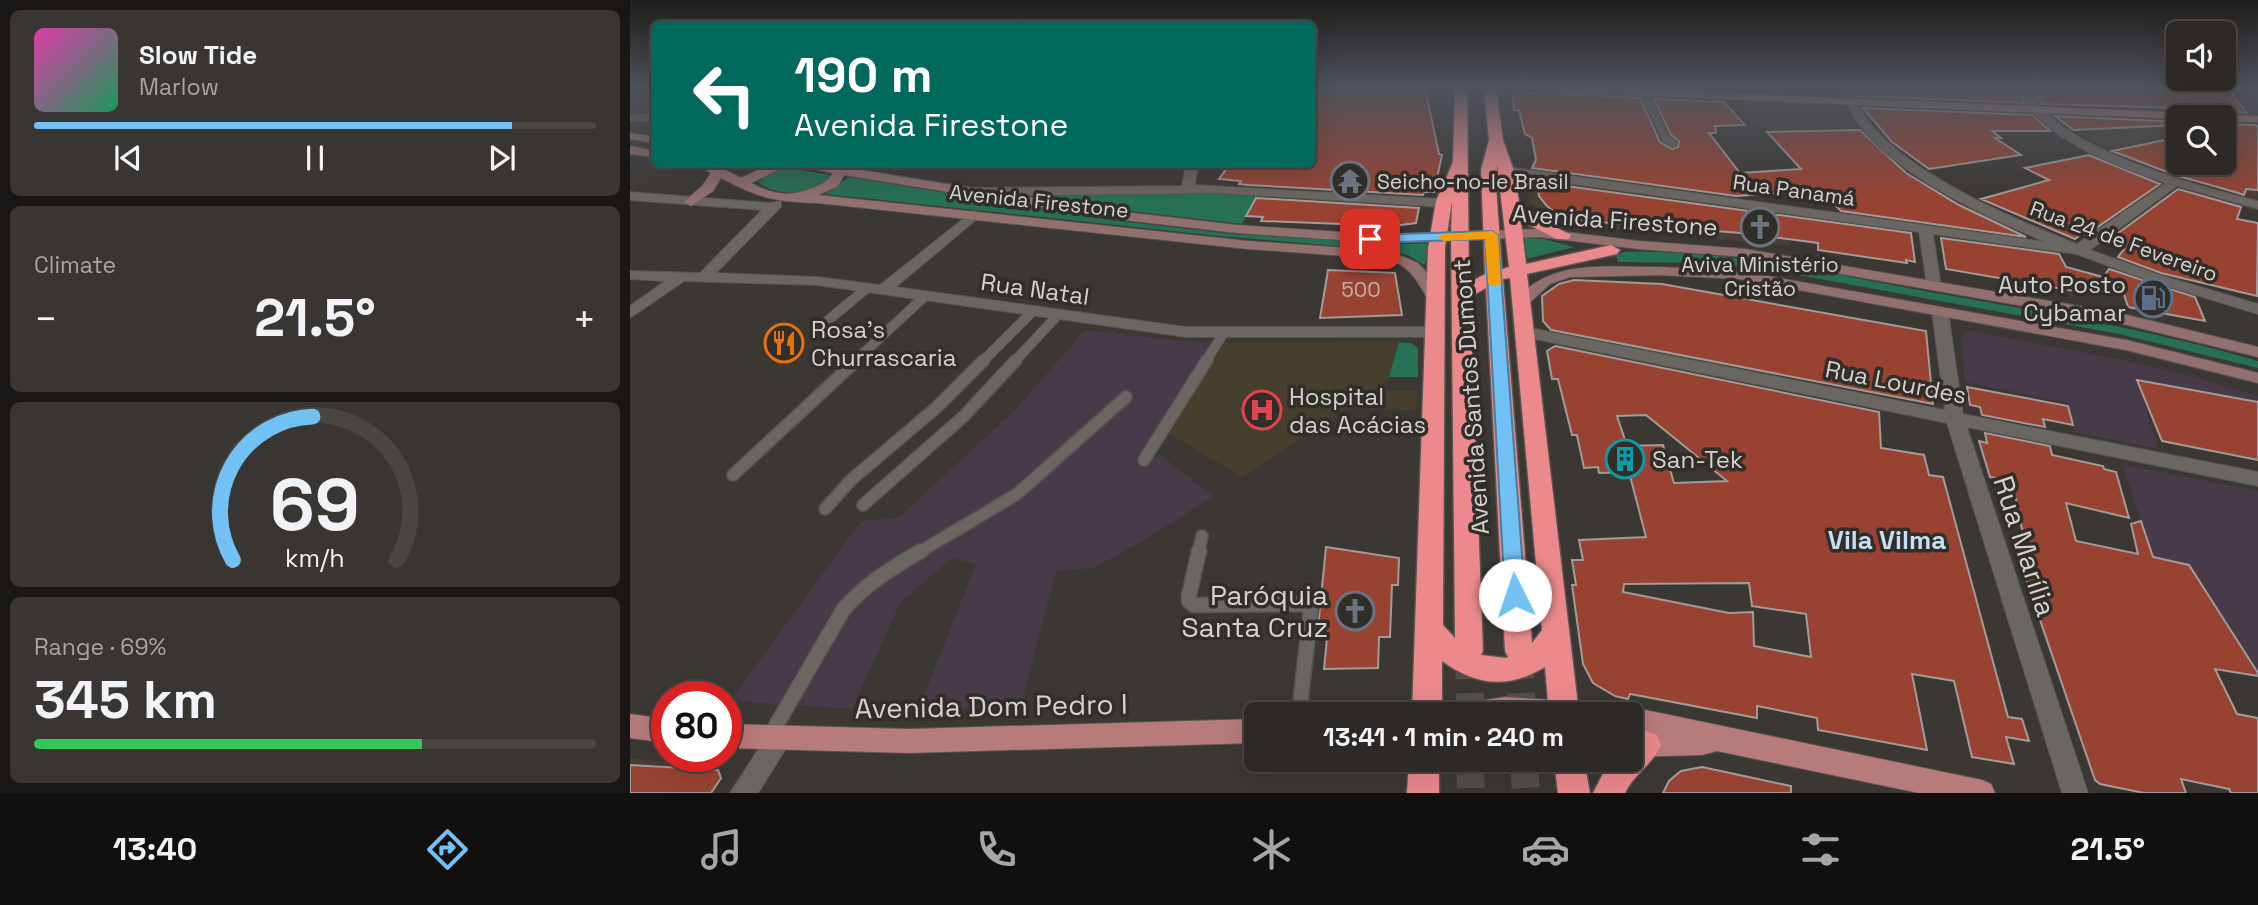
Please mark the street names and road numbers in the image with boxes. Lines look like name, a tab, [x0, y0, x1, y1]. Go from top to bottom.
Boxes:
street label: Rua Panamá	[1731, 168, 1857, 212]
street label: Avenida Firestone	[948, 178, 1130, 224]
street label: Rua 24 de Fevereiro	[2027, 195, 2221, 287]
street label: Avenida Firestone	[1511, 197, 1719, 243]
street label: Avenida Santos Dumont	[1446, 258, 1496, 536]
street label: Rua Natal	[979, 266, 1091, 312]
street label: Rua Lourdes	[1823, 353, 1969, 411]
street label: Rua Marília	[1985, 471, 2065, 621]
street label: Avenida Dom Pedro I	[854, 686, 1128, 726]

